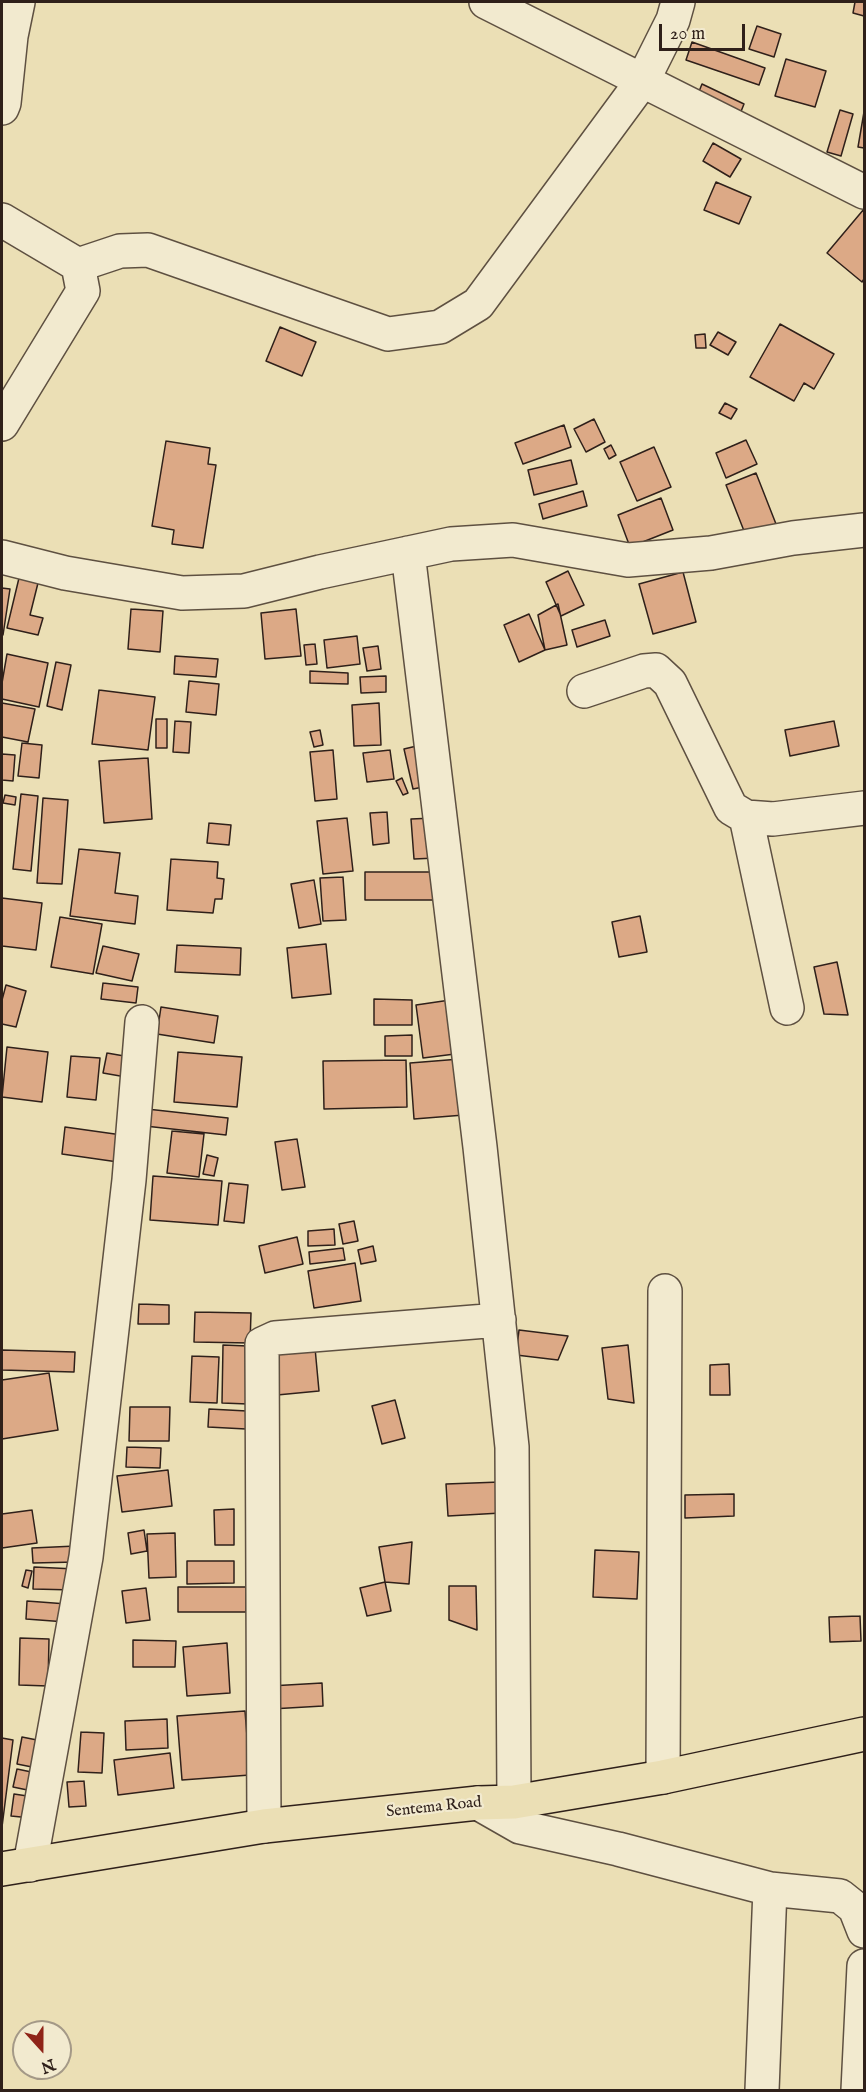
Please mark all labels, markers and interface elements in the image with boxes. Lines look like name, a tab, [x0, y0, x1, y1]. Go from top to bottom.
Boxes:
scale bar	[662, 12, 748, 50]
text: 20 m	[670, 23, 705, 46]
street label: Sentema Road	[385, 1793, 483, 1823]
north arrow	[12, 2020, 72, 2080]
text: N	[38, 2053, 58, 2077]

